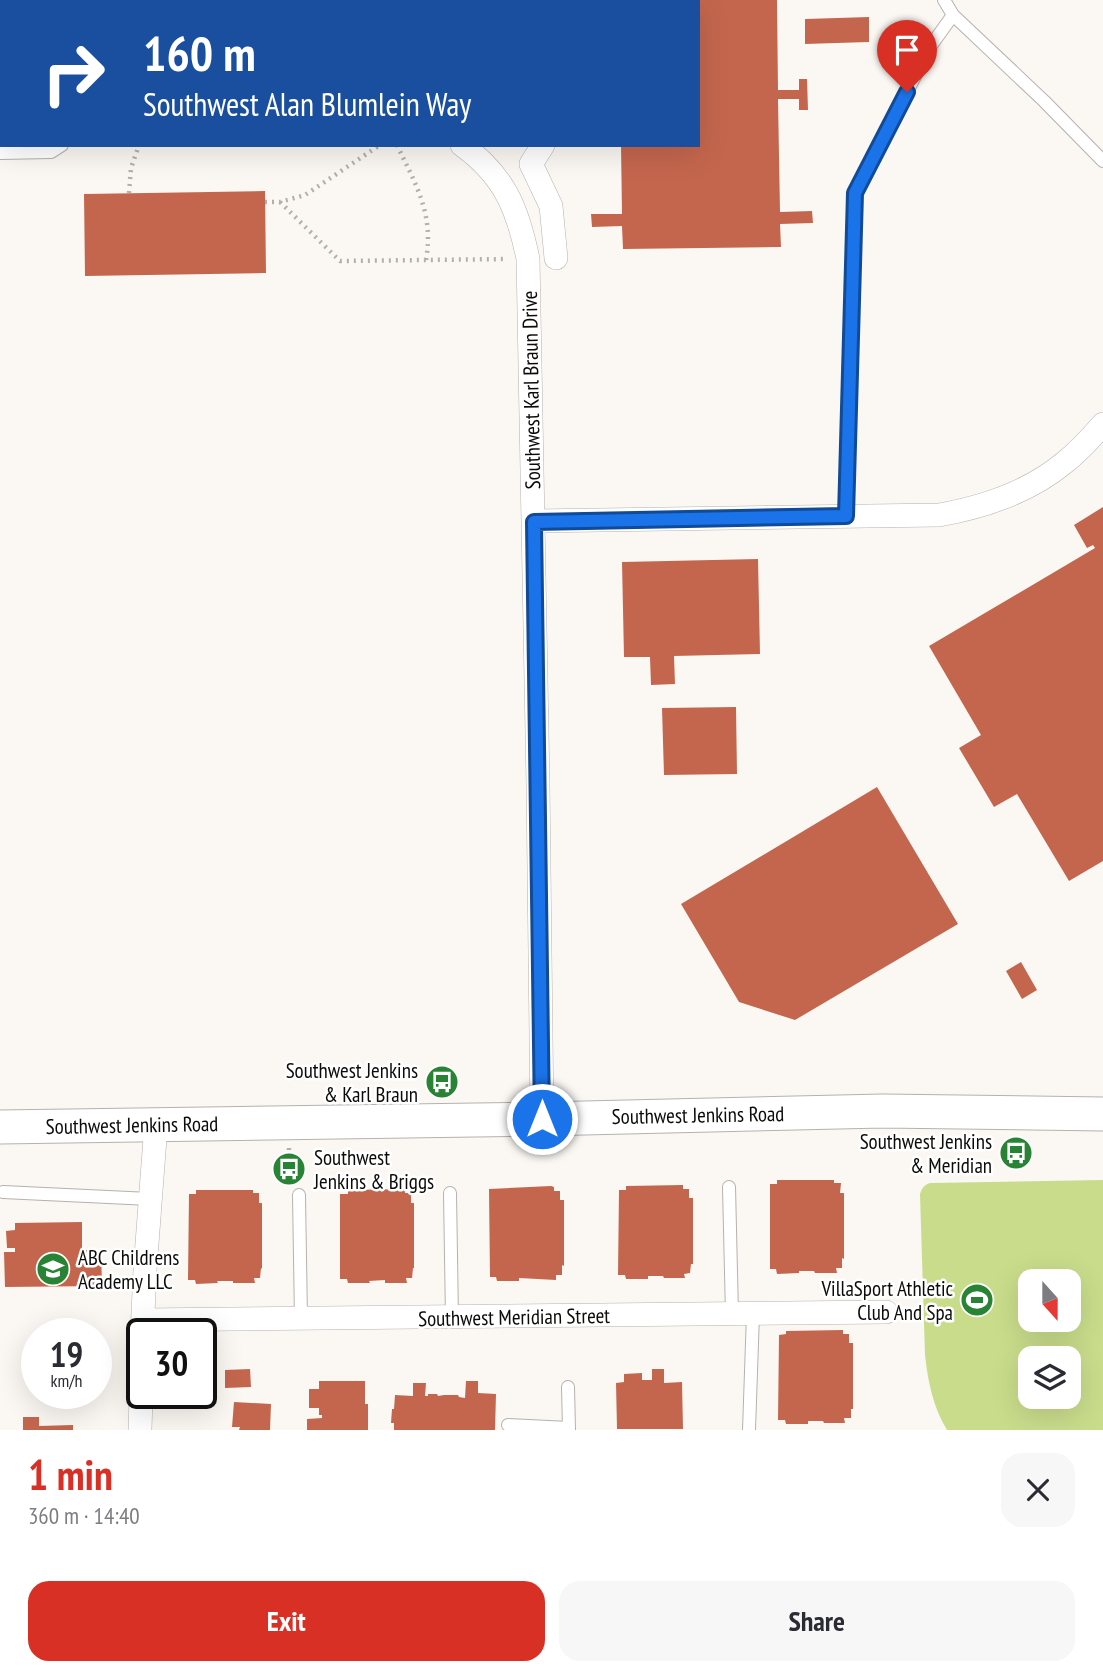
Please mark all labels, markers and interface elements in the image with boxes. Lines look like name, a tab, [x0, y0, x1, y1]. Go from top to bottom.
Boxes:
pin	[877, 20, 937, 92]
text: 160 m	[143, 21, 256, 85]
icon: right	[28, 28, 119, 119]
icon: arrive	[888, 31, 926, 69]
text: Southwest Alan Blumlein Way	[143, 83, 471, 125]
street label: Southwest Karl Braun Drive	[516, 290, 546, 490]
place label: Southwest Jenkins & Karl Braun	[286, 1057, 418, 1108]
bus stop icon: Southwest Jenkins & Karl Braun	[423, 1063, 461, 1101]
position arrow	[505, 1082, 579, 1156]
street label: Southwest Jenkins Road	[611, 1100, 785, 1130]
street label: Southwest Jenkins Road	[45, 1110, 219, 1140]
place label: Southwest Jenkins & Meridian	[860, 1128, 992, 1179]
bus stop icon: Southwest Jenkins & Meridian	[997, 1134, 1035, 1172]
place label: Southwest Jenkins & Briggs	[313, 1144, 434, 1195]
bus stop icon: Southwest Jenkins & Briggs	[270, 1150, 308, 1188]
place label: ABC Childrens Academy LLC	[78, 1244, 179, 1295]
school or university icon: ABC Childrens Academy LLC	[34, 1250, 72, 1288]
north arrow	[1018, 1269, 1082, 1332]
map controls	[1018, 1269, 1081, 1409]
place label: VillaSport Athletic Club And Spa	[820, 1275, 954, 1326]
sports icon: VillaSport Athletic Club And Spa	[958, 1281, 996, 1319]
street label: Southwest Meridian Street	[418, 1302, 610, 1332]
speed limit sign: 30	[126, 1318, 217, 1409]
text: 19	[50, 1331, 83, 1377]
button: layers	[1018, 1346, 1081, 1409]
text: km/h	[51, 1369, 82, 1392]
text: 1 min	[28, 1447, 113, 1502]
button: close	[1001, 1453, 1075, 1527]
text: 360 m · 14:40	[28, 1501, 140, 1530]
button: Exit	[28, 1581, 545, 1661]
button: Share	[559, 1581, 1075, 1661]

